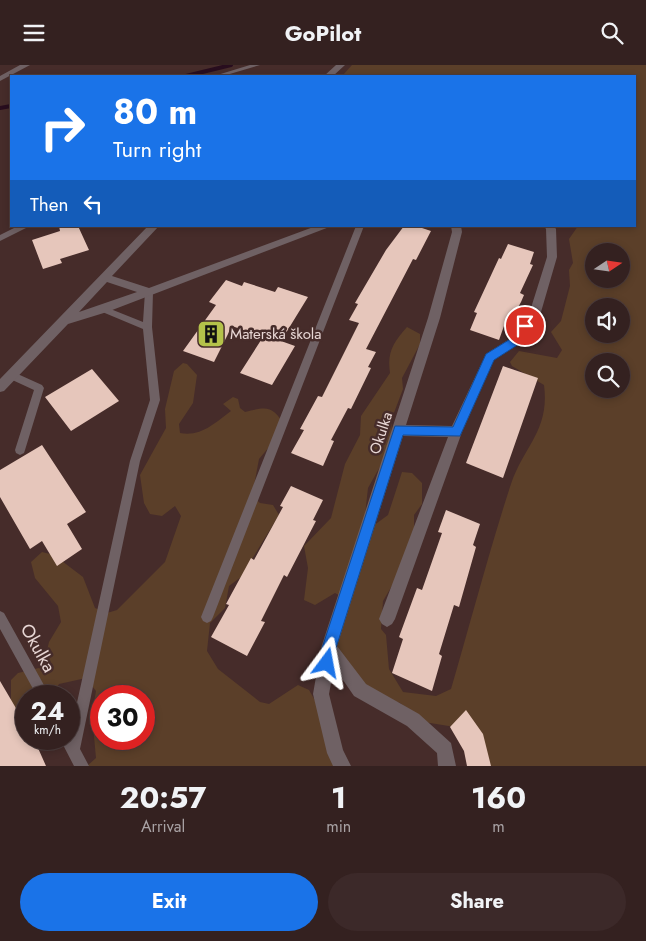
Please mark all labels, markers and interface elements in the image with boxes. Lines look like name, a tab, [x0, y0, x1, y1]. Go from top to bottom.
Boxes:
text: GoPilot	[285, 17, 361, 49]
icon: menu	[20, 19, 48, 47]
icon: search	[598, 19, 626, 47]
text: 80 m	[113, 87, 197, 137]
icon: right	[30, 95, 95, 160]
text: Turn right	[113, 133, 201, 165]
icon: left	[79, 190, 107, 218]
text: Then	[30, 191, 69, 218]
north arrow	[585, 243, 630, 287]
map controls	[585, 243, 630, 398]
button: sound	[585, 298, 630, 343]
pin	[504, 305, 546, 347]
icon: arrive	[511, 312, 539, 340]
building icon: Materská škola	[196, 319, 226, 349]
place label: Materská škola	[230, 323, 322, 345]
button: search	[585, 353, 630, 398]
street label: Okulka	[364, 409, 398, 457]
street label: Okulka	[14, 619, 62, 677]
position arrow	[300, 636, 352, 688]
speed limit sign: 30	[90, 685, 155, 750]
text: 24	[31, 693, 64, 729]
text: km/h	[34, 721, 61, 739]
text: 20:57	[120, 776, 206, 819]
text: 1	[331, 776, 346, 819]
text: 160	[471, 776, 526, 819]
text: Arrival	[141, 815, 185, 838]
text: min	[326, 815, 351, 838]
text: m	[492, 815, 505, 838]
button: Exit	[20, 873, 318, 931]
button: Share	[328, 873, 626, 931]

